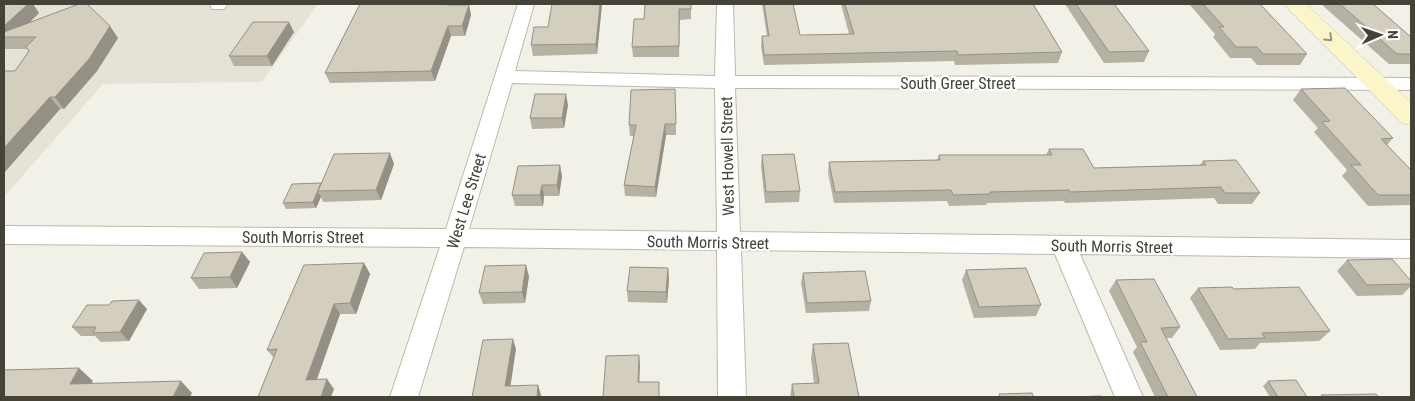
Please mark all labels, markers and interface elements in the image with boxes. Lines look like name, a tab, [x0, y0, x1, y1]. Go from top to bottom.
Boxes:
north arrow	[1355, 10, 1405, 60]
text: N	[1385, 30, 1401, 39]
one-way arrow	[1324, 32, 1333, 41]
street label: South Greer Street	[900, 74, 1016, 93]
street label: West Howell Street	[717, 96, 738, 216]
street label: West Lee Street	[443, 151, 490, 251]
street label: South Morris Street	[242, 228, 364, 247]
street label: South Morris Street	[647, 232, 770, 253]
street label: South Morris Street	[1051, 236, 1174, 257]

